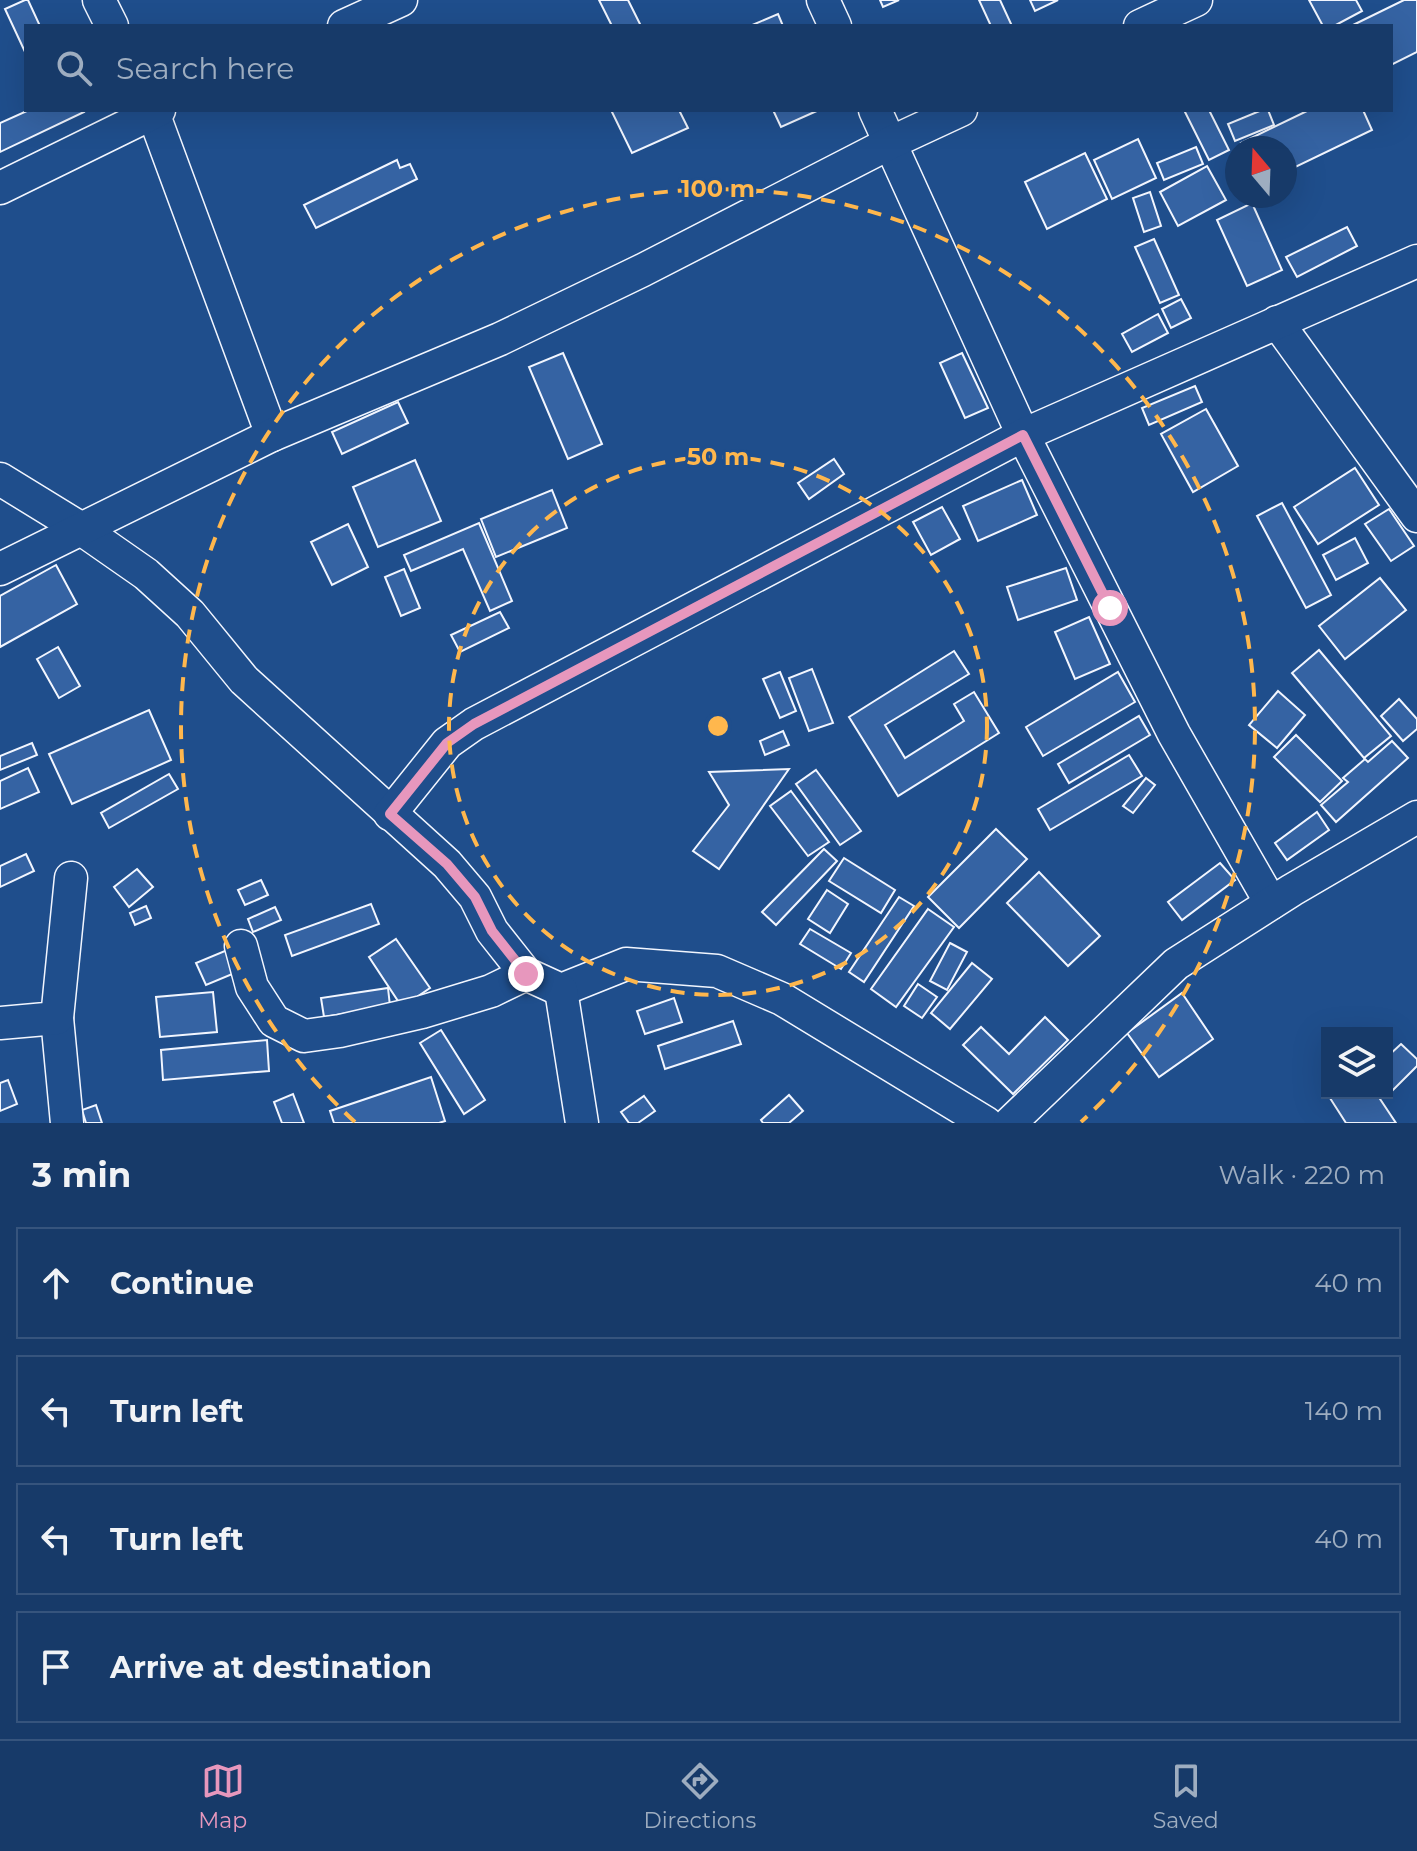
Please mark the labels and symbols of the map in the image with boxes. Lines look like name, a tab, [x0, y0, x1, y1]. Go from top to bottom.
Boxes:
north arrow	[1225, 136, 1297, 208]
text: 100 m	[681, 174, 755, 203]
text: 50 m	[687, 442, 749, 471]
route start	[1092, 590, 1128, 626]
centre of rings	[704, 712, 732, 740]
route end	[508, 956, 544, 992]

